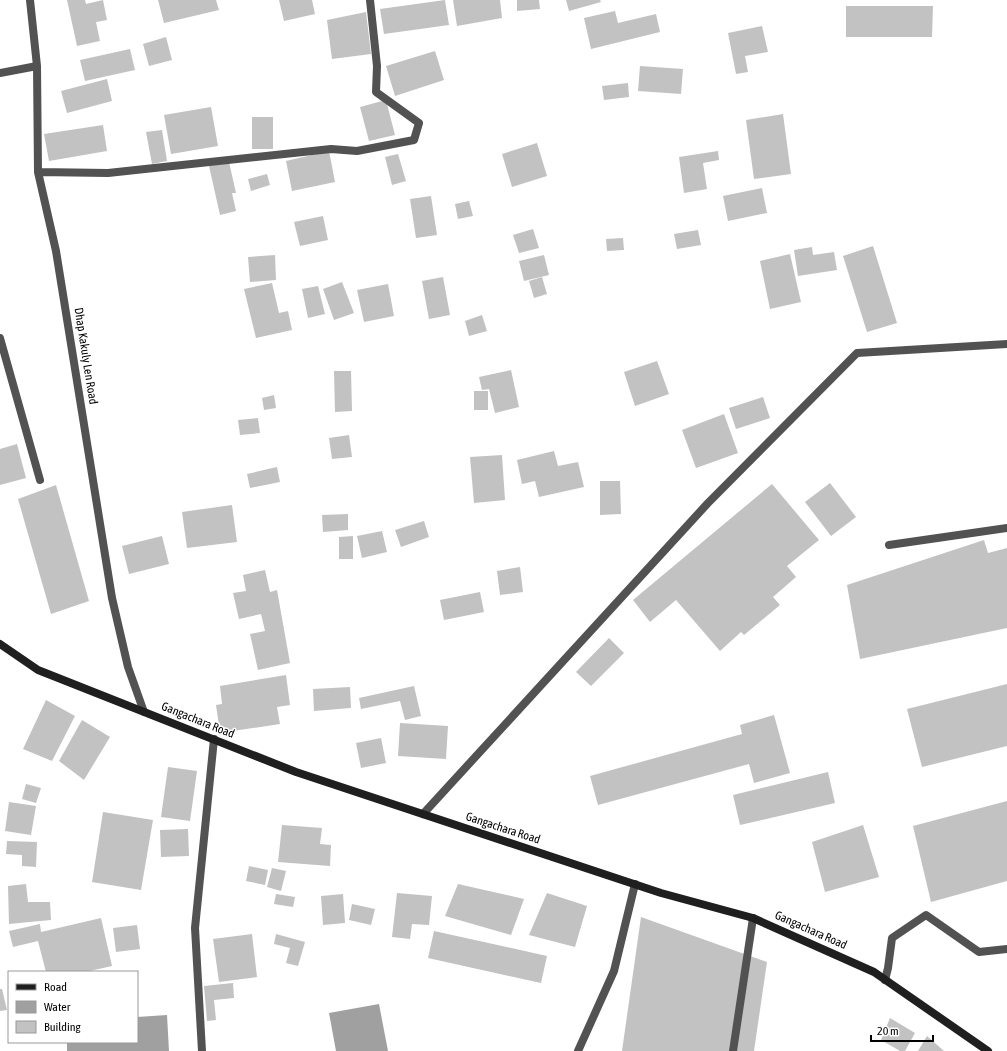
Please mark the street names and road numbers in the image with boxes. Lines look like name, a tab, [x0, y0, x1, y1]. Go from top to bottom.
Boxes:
street label: Dhap Kakuly Len Road	[71, 307, 101, 405]
street label: Gangachara Road	[159, 699, 237, 741]
street label: Gangachara Road	[464, 809, 542, 847]
street label: Gangachara Road	[773, 908, 849, 952]

